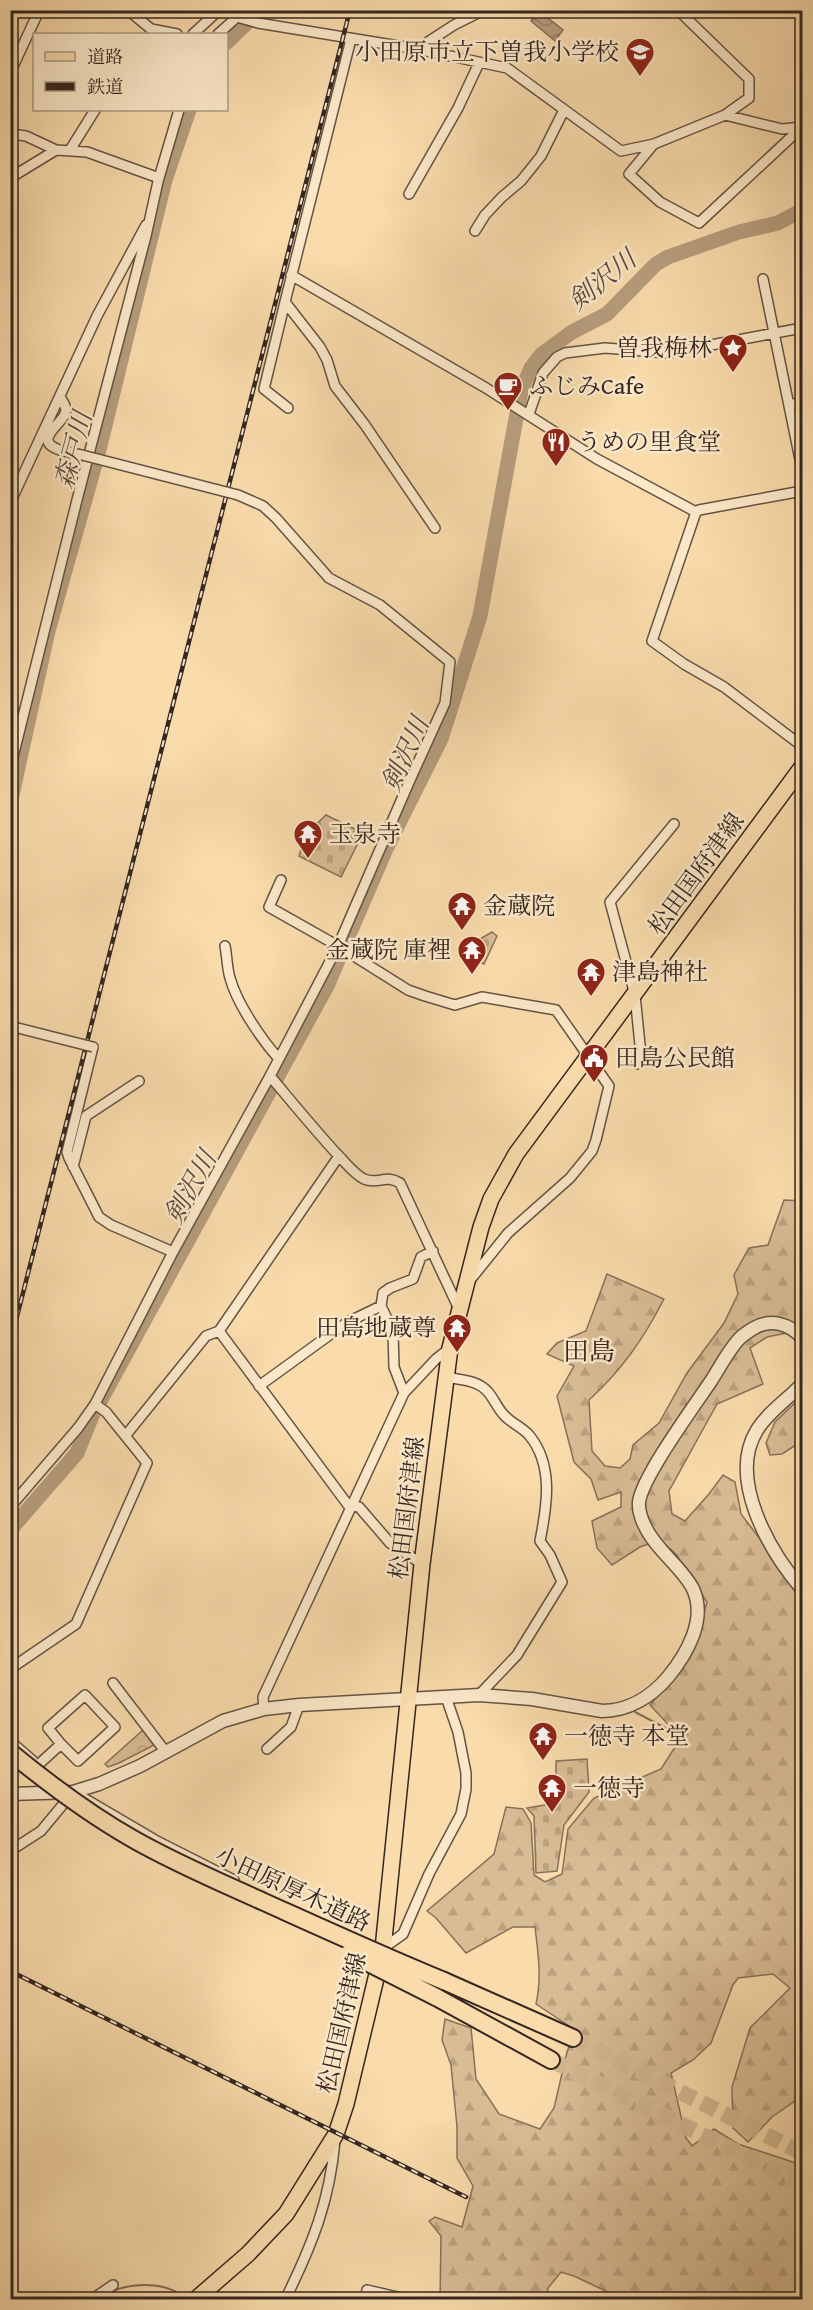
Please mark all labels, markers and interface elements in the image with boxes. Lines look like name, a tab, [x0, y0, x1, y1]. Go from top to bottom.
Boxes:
legend	[33, 33, 228, 111]
place label: 小田原市立下曽我小学校	[355, 34, 619, 69]
school or university icon: 小田原市立下曽我小学校	[624, 36, 656, 78]
text: 道路	[87, 43, 123, 70]
text: 鉄道	[87, 73, 123, 100]
water label: 剣沢川	[559, 238, 647, 319]
place label: 曽我梅林	[616, 330, 712, 365]
place icon: 曽我梅林	[717, 332, 749, 374]
place label: ふじみCafe	[529, 368, 644, 403]
cafe icon: ふじみCafe	[492, 370, 524, 412]
water label: 森戸川	[44, 404, 102, 493]
place label: うめの里食堂	[577, 424, 721, 459]
restaurant icon: うめの里食堂	[540, 426, 572, 468]
water label: 剣沢川	[371, 708, 439, 797]
street label: 松田国府津線	[639, 805, 752, 942]
place label: 玉泉寺	[329, 816, 401, 851]
temple icon: 玉泉寺	[292, 818, 324, 860]
place label: 金蔵院	[483, 888, 555, 923]
temple icon: 金蔵院	[446, 890, 478, 932]
place label: 金蔵院 庫裡	[326, 932, 451, 967]
temple icon: 金蔵院 庫裡	[456, 934, 488, 976]
place label: 津島神社	[612, 954, 708, 989]
temple icon: 津島神社	[575, 956, 607, 998]
place label: 田島公民館	[615, 1040, 735, 1075]
public building icon: 田島公民館	[578, 1042, 610, 1084]
water label: 剣沢川	[154, 1141, 227, 1230]
place label: 田島地蔵尊	[316, 1310, 436, 1345]
temple icon: 田島地蔵尊	[441, 1312, 473, 1354]
district label: 田島	[563, 1331, 615, 1370]
street label: 松田国府津線	[380, 1434, 433, 1582]
place label: 一徳寺 本堂	[564, 1718, 689, 1753]
temple icon: 一徳寺 本堂	[527, 1720, 559, 1762]
place label: 一徳寺	[573, 1770, 645, 1805]
temple icon: 一徳寺	[536, 1772, 568, 1814]
street label: 小田原厚木道路	[210, 1837, 377, 1940]
street label: 松田国府津線	[308, 1949, 375, 2097]

